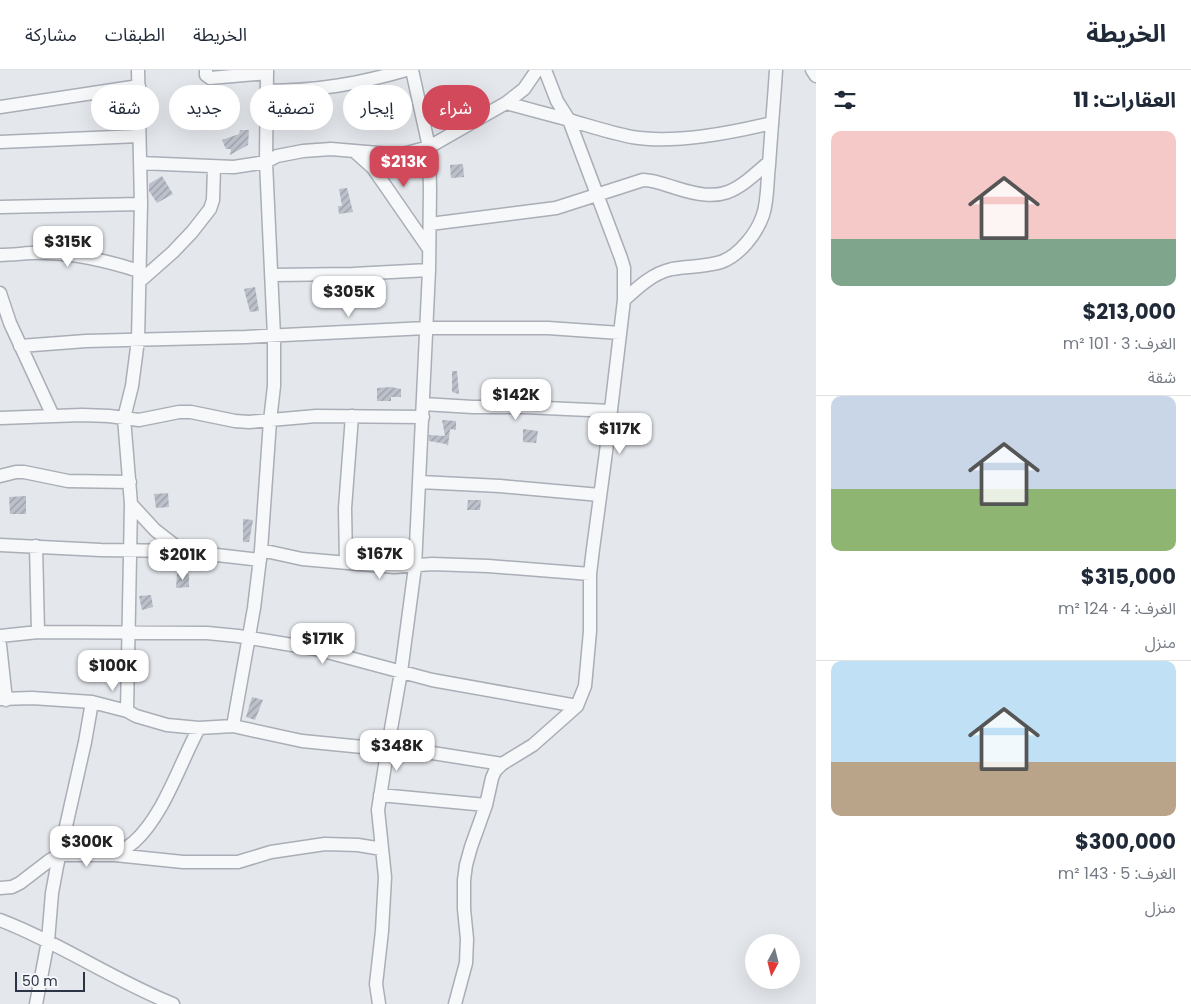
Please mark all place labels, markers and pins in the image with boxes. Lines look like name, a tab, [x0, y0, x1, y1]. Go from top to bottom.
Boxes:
pin: $213K	[369, 146, 439, 188]
pin: $315K	[33, 226, 103, 268]
pin: $305K	[314, 276, 384, 318]
pin: $142K	[481, 378, 551, 421]
pin: $117K	[585, 412, 655, 455]
pin: $201K	[148, 538, 218, 581]
pin: $167K	[345, 538, 415, 580]
pin: $171K	[288, 622, 358, 665]
pin: $100K	[78, 650, 148, 692]
pin: $348K	[362, 730, 432, 772]
pin: $300K	[52, 826, 122, 868]

